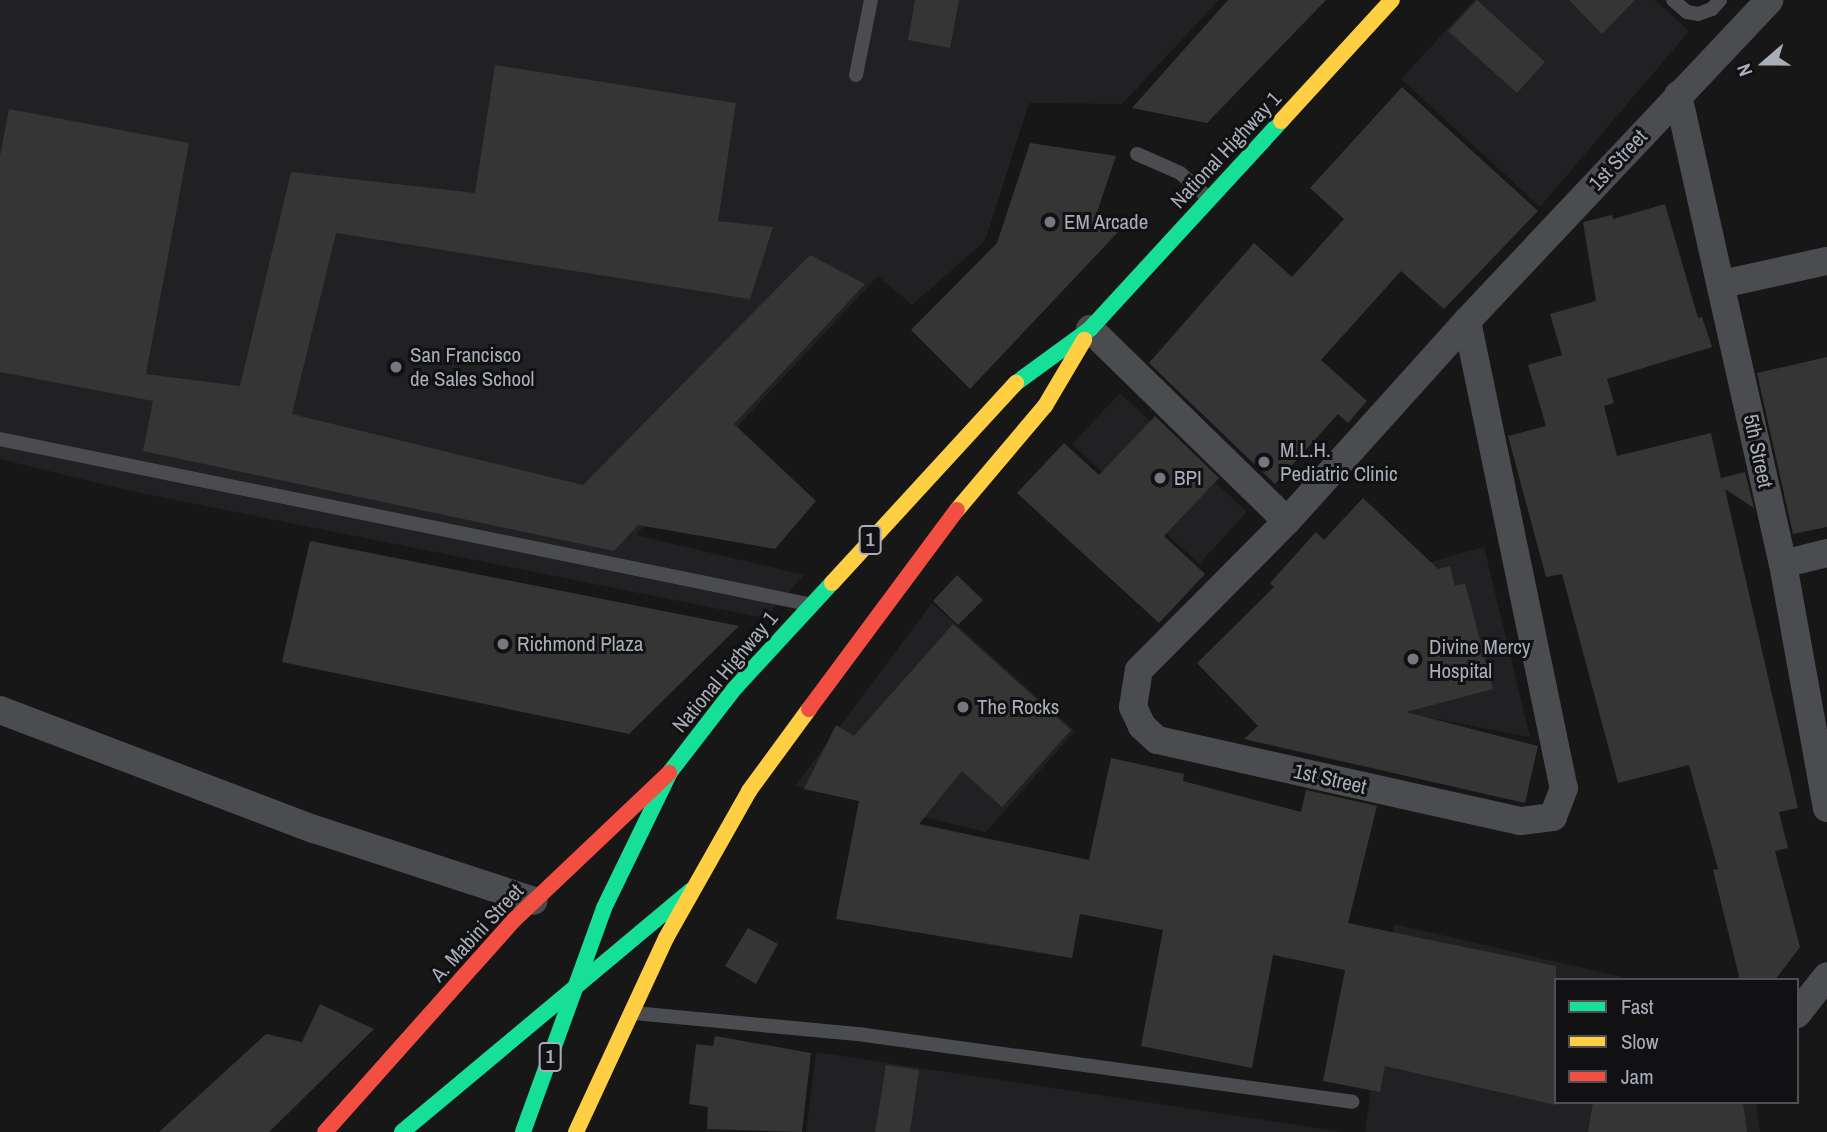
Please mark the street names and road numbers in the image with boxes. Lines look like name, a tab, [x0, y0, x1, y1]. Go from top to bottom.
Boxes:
street label: National Highway 1	[1166, 86, 1286, 214]
street label: 1st Street	[1584, 124, 1652, 196]
street label: 5th Street	[1738, 412, 1778, 490]
road number: 1	[858, 524, 882, 555]
street label: National Highway 1	[667, 606, 783, 738]
street label: 1st Street	[1291, 758, 1369, 800]
street label: A. Mabini Street	[425, 879, 529, 987]
road number: 1	[538, 1042, 562, 1072]

